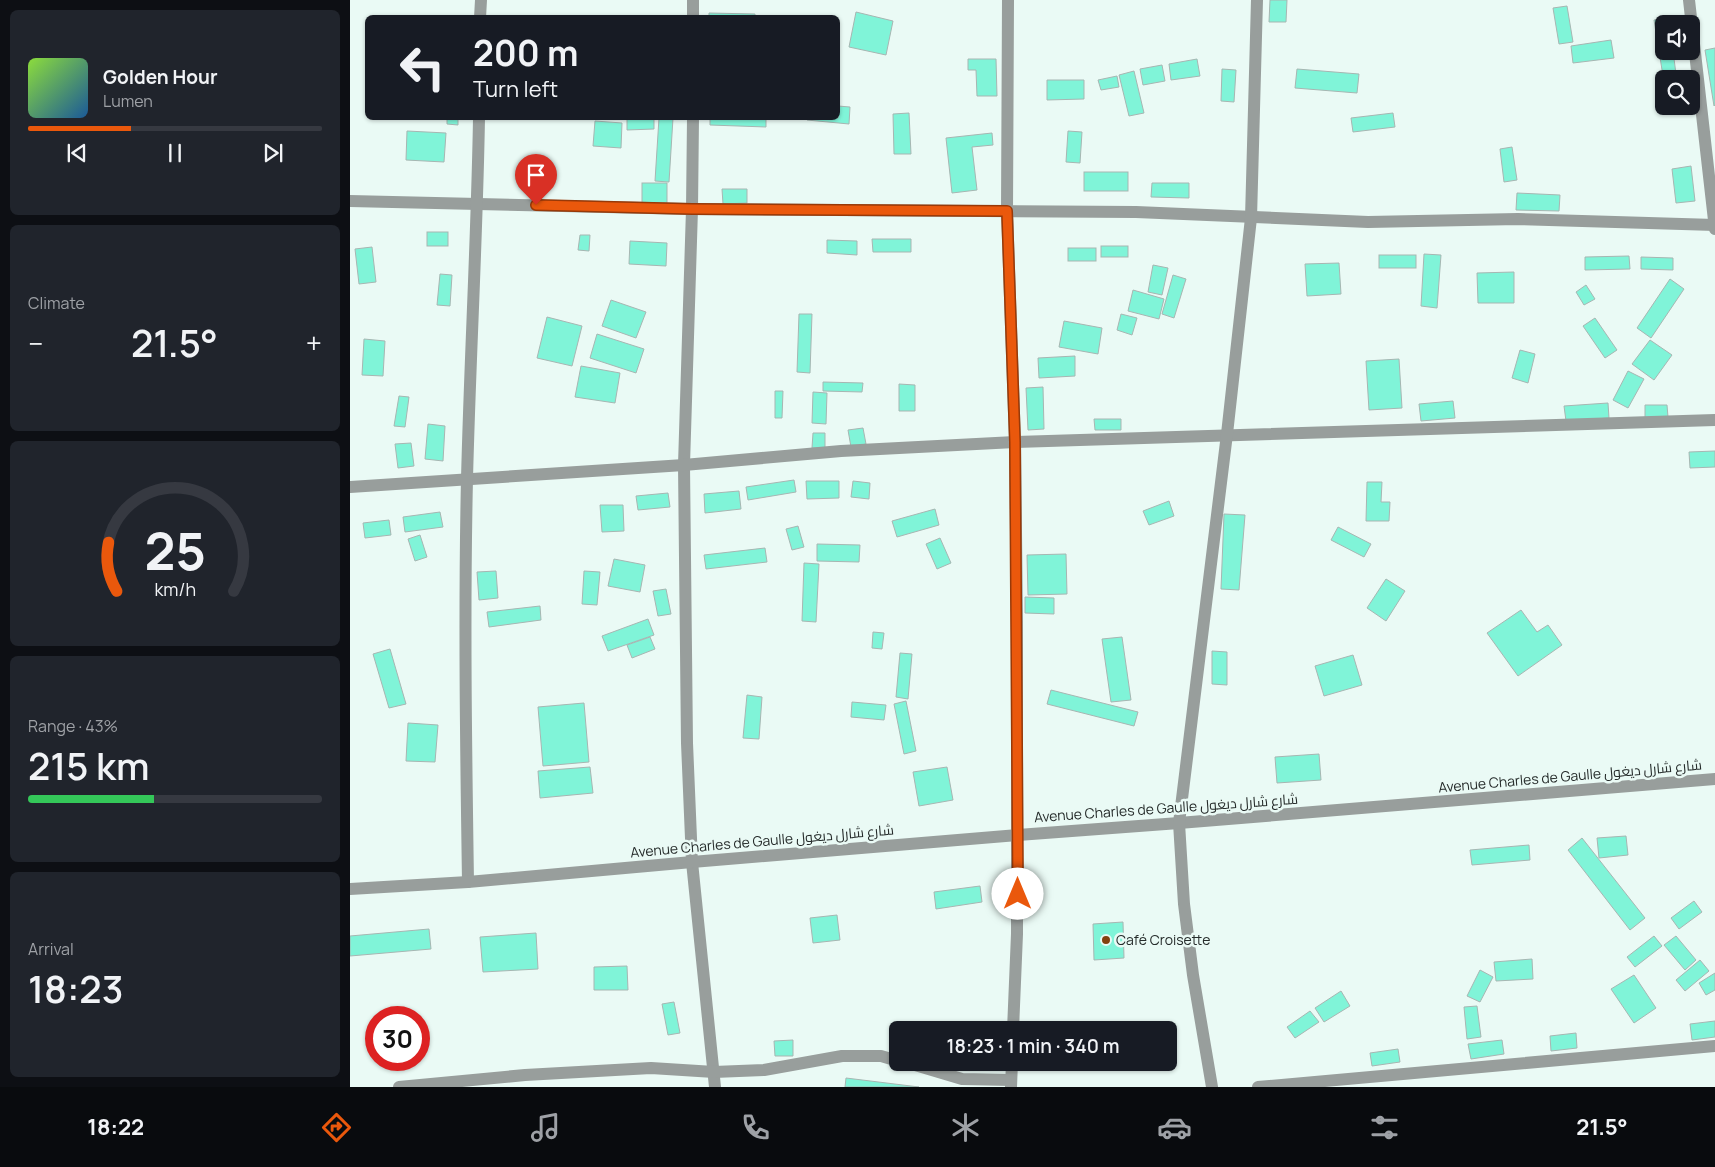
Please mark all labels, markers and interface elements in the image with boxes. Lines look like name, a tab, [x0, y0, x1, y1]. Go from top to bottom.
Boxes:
map controls	[1655, 15, 1700, 115]
button: sound	[1655, 15, 1700, 60]
text: 200 m	[473, 29, 578, 77]
icon: left	[390, 35, 455, 100]
text: Golden Hour	[103, 64, 217, 90]
button: search	[1655, 70, 1700, 115]
text: Turn left	[473, 74, 558, 104]
text: Lumen	[103, 90, 153, 112]
icon: previous	[63, 139, 91, 167]
icon: pause	[161, 139, 189, 167]
icon: next	[259, 139, 287, 167]
pin	[515, 154, 557, 205]
icon: arrive	[522, 161, 550, 189]
text: Climate	[28, 292, 85, 314]
text: 21.5°	[131, 316, 218, 368]
text: −	[28, 324, 43, 362]
text: +	[306, 324, 322, 362]
text: 25	[144, 515, 206, 586]
text: km/h	[154, 577, 196, 601]
text: Range · 43%	[28, 715, 118, 737]
text: 215 km	[28, 739, 150, 791]
street label: Avenue Charles de Gaulle شارع شارل ديغول	[1437, 755, 1703, 796]
street label: Avenue Charles de Gaulle شارع شارل ديغول	[1033, 789, 1299, 826]
street label: Avenue Charles de Gaulle شارع شارل ديغول	[629, 820, 895, 861]
position arrow	[991, 867, 1043, 919]
place label: Café Croisette	[1116, 930, 1210, 949]
marker: Café Croisette	[1100, 934, 1112, 946]
text: Arrival	[28, 938, 74, 960]
text: 18:23	[28, 962, 123, 1014]
speed limit sign: 30	[365, 1006, 430, 1071]
text: 18:23 · 1 min · 340 m	[947, 1033, 1119, 1059]
icon: directions	[319, 1110, 354, 1145]
icon: music	[528, 1110, 563, 1145]
icon: phone	[738, 1110, 773, 1145]
icon: climate	[948, 1110, 983, 1145]
icon: car	[1157, 1110, 1192, 1145]
icon: filters	[1367, 1110, 1402, 1145]
text: 18:22	[87, 1112, 144, 1142]
text: 21.5°	[1576, 1112, 1628, 1142]

